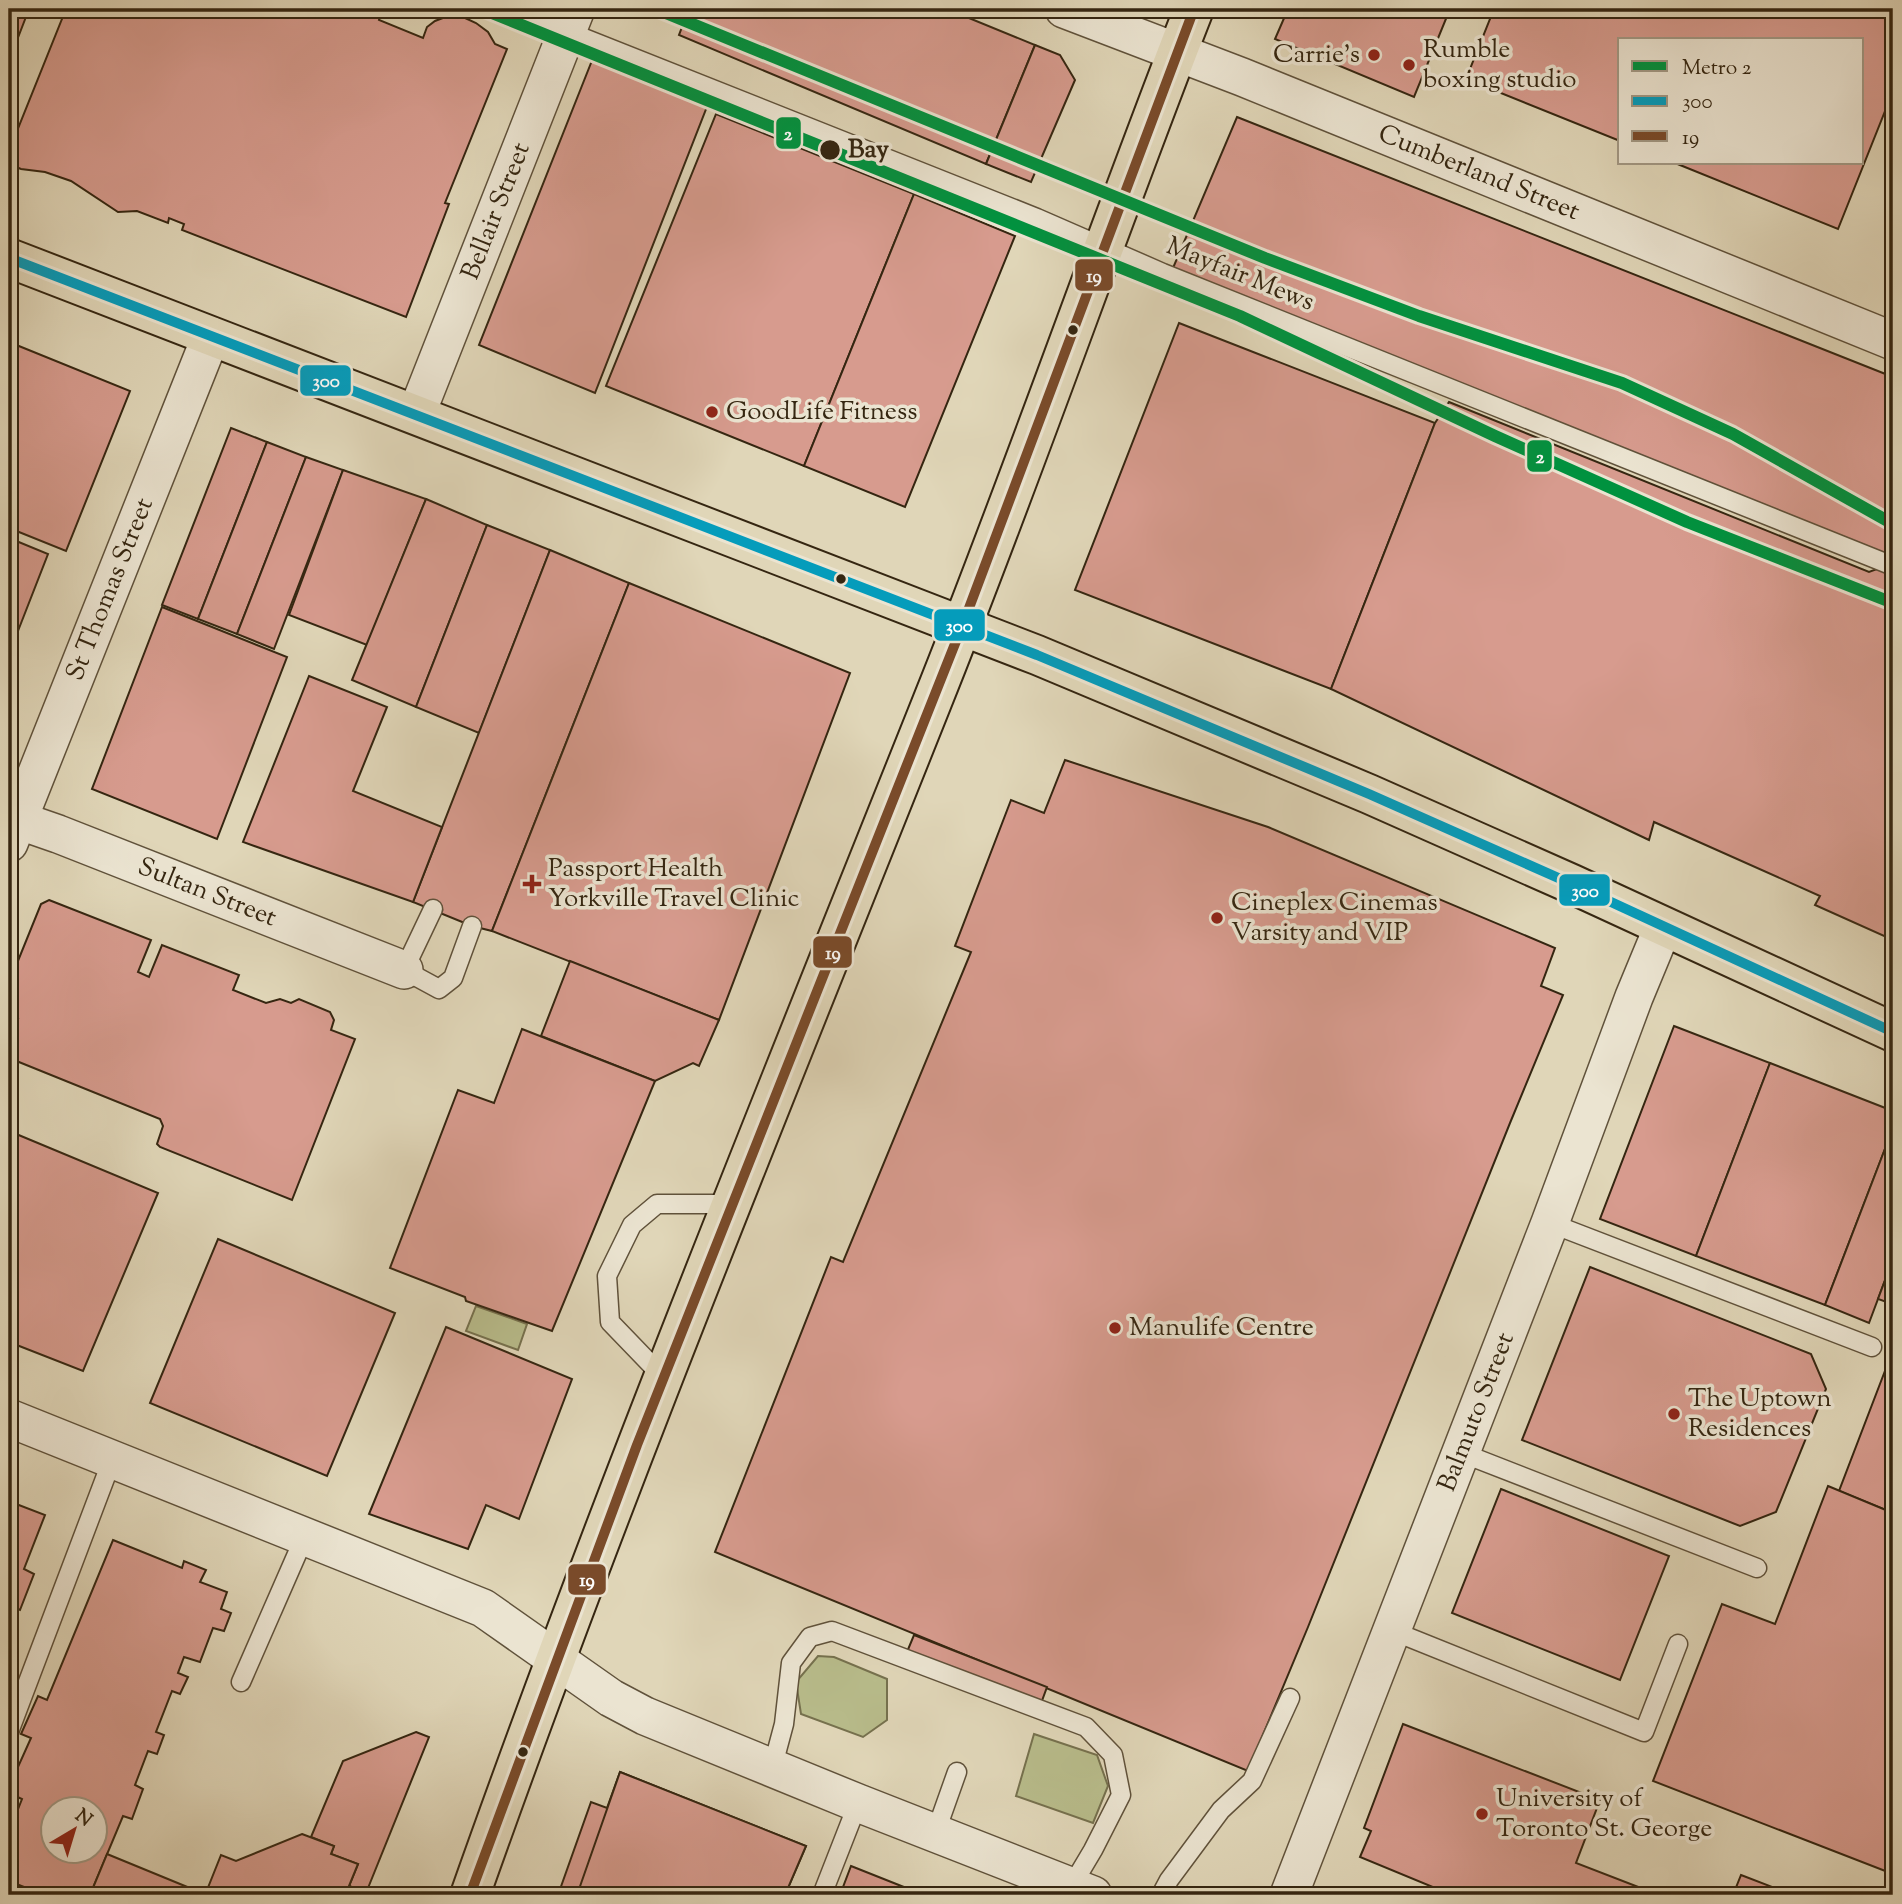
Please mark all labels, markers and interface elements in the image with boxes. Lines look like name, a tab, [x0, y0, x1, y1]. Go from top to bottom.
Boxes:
place label: Rumble boxing studio	[1423, 32, 1576, 99]
place label: Carrie’s	[1273, 37, 1360, 74]
legend	[1618, 38, 1864, 164]
marker: Carrie’s	[1366, 47, 1382, 63]
text: Metro 2	[1682, 54, 1752, 84]
marker: Rumble boxing studio	[1401, 57, 1417, 73]
text: 300	[1682, 88, 1713, 118]
line badge: 2	[775, 116, 802, 150]
street label: Cumberland Street	[1372, 116, 1585, 231]
text: 2	[784, 122, 793, 149]
text: 19	[1682, 124, 1699, 154]
place label: Bay	[848, 132, 889, 169]
street label: Bellair Street	[453, 137, 540, 285]
marker: Bay	[818, 138, 842, 162]
street label: Mayfair Mews	[1160, 228, 1320, 322]
line badge: 19	[1074, 258, 1114, 292]
text: 19	[1086, 264, 1102, 291]
unlabelled marker	[1066, 323, 1080, 337]
line badge: 300	[299, 364, 352, 397]
text: 300	[312, 369, 340, 396]
place label: GoodLife Fitness	[726, 394, 917, 431]
marker: GoodLife Fitness	[704, 404, 720, 420]
line badge: 2	[1526, 439, 1553, 473]
text: 2	[1536, 445, 1545, 472]
street label: St Thomas Street	[57, 492, 163, 686]
unlabelled marker	[834, 572, 848, 586]
line badge: 300	[933, 608, 986, 642]
text: 300	[945, 614, 973, 641]
street label: Sultan Street	[132, 849, 282, 937]
place label: Passport Health Yorkville Travel Clinic	[548, 851, 800, 918]
line badge: 300	[1558, 873, 1611, 907]
marker: Passport Health Yorkville Travel Clinic	[522, 874, 542, 894]
text: 300	[1571, 879, 1599, 906]
place label: Cineplex Cinemas Varsity and VIP	[1231, 885, 1438, 952]
marker: Cineplex Cinemas Varsity and VIP	[1209, 910, 1225, 926]
line badge: 19	[812, 935, 853, 969]
text: 19	[825, 941, 841, 968]
place label: Manulife Centre	[1129, 1310, 1314, 1347]
marker: Manulife Centre	[1107, 1320, 1123, 1336]
street label: Balmuto Street	[1429, 1327, 1524, 1497]
place label: The Uptown Residences	[1688, 1381, 1832, 1448]
marker: The Uptown Residences	[1666, 1406, 1682, 1422]
line badge: 19	[567, 1563, 607, 1596]
text: 19	[579, 1568, 595, 1595]
unlabelled marker	[516, 1745, 530, 1759]
place label: University of Toronto St. George	[1496, 1781, 1712, 1848]
north arrow	[38, 1796, 108, 1866]
text: N	[69, 1803, 97, 1834]
marker: University of Toronto St. George	[1474, 1806, 1490, 1822]

